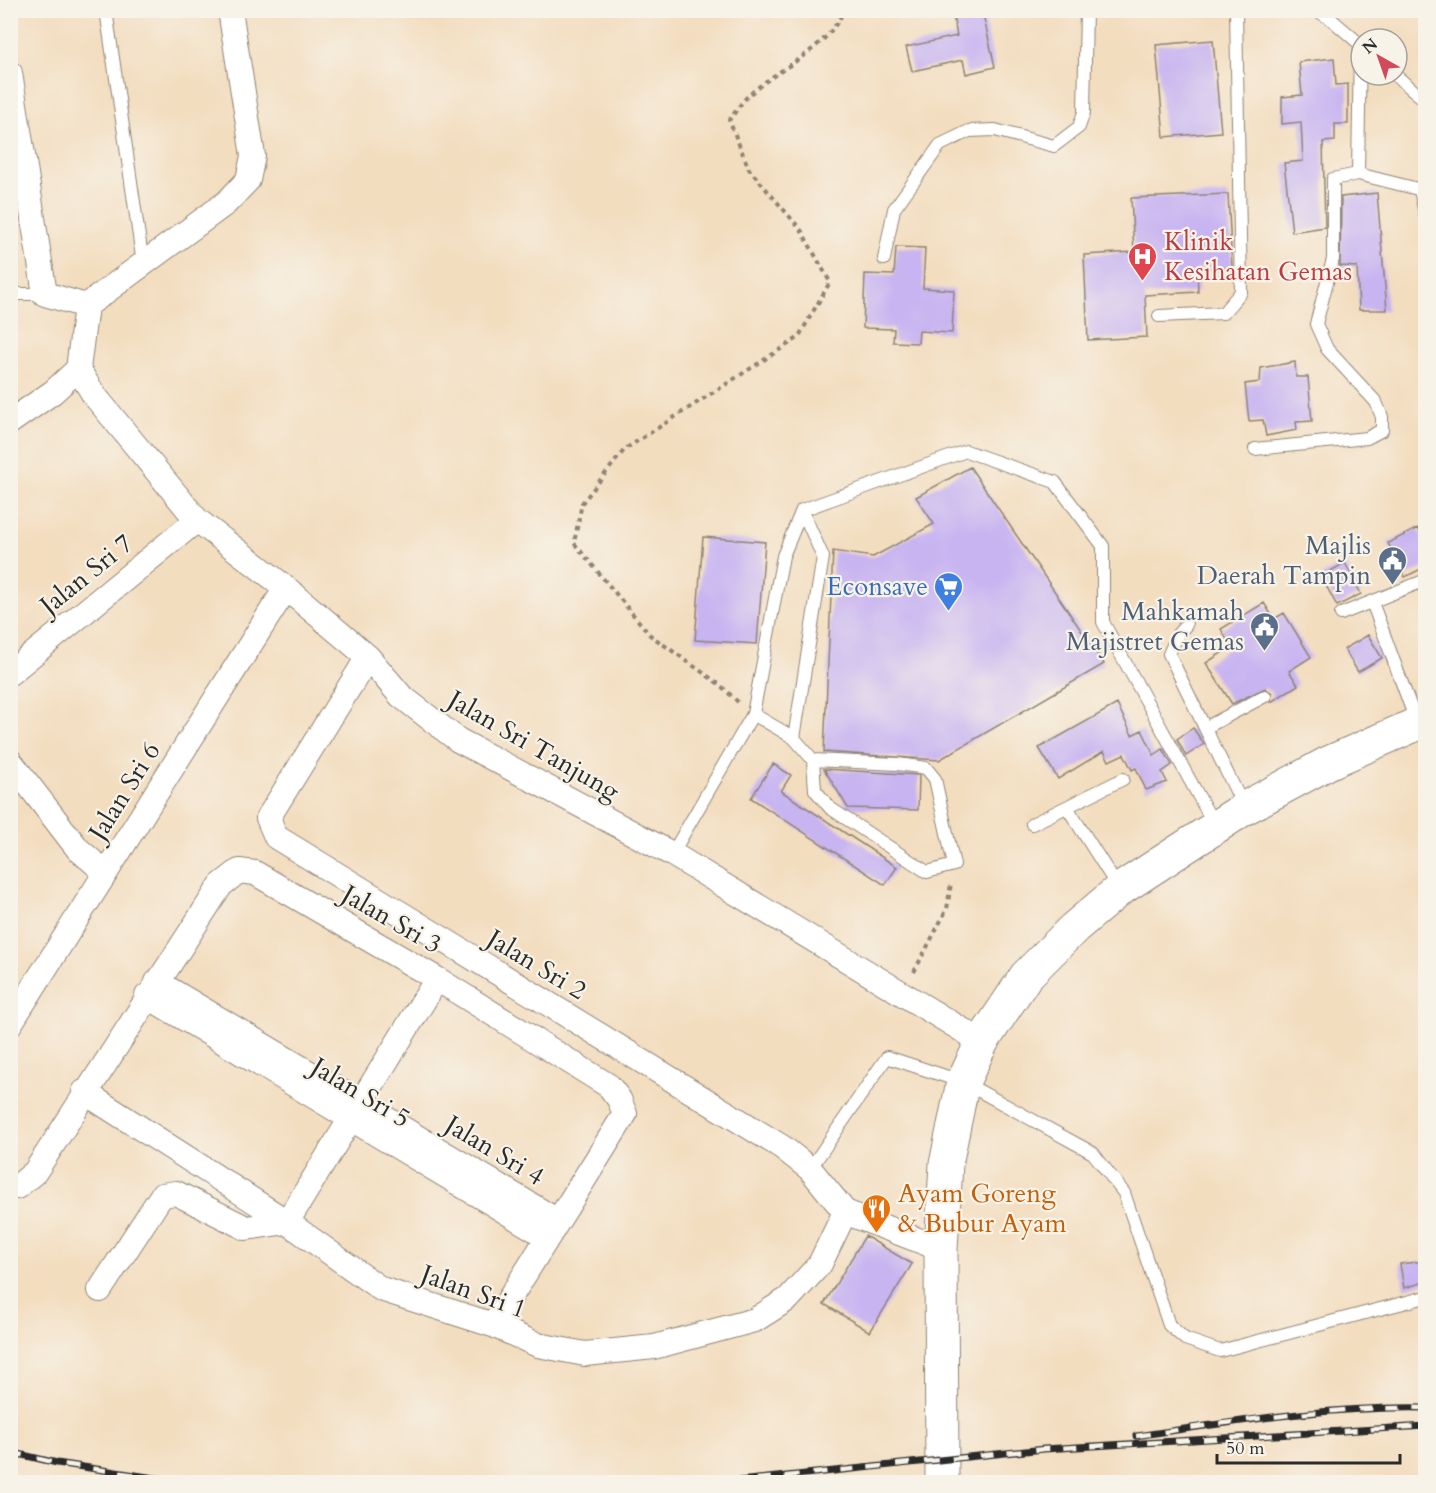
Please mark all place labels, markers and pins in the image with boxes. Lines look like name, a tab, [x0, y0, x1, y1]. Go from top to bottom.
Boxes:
place label: Klinik Kesihatan Gemas	[1164, 224, 1352, 289]
hospital icon: Klinik Kesihatan Gemas	[1127, 240, 1159, 282]
place label: Majlis Daerah Tampin	[1197, 528, 1371, 593]
public building icon: Majlis Daerah Tampin	[1376, 544, 1408, 586]
place label: Econsave	[826, 569, 928, 604]
supermarket icon: Econsave	[933, 570, 965, 612]
place label: Mahkamah Majistret Gemas	[1066, 594, 1244, 659]
public building icon: Mahkamah Majistret Gemas	[1249, 610, 1281, 652]
place label: Ayam Goreng & Bubur Ayam	[898, 1176, 1066, 1241]
restaurant icon: Ayam Goreng & Bubur Ayam	[861, 1192, 893, 1234]

